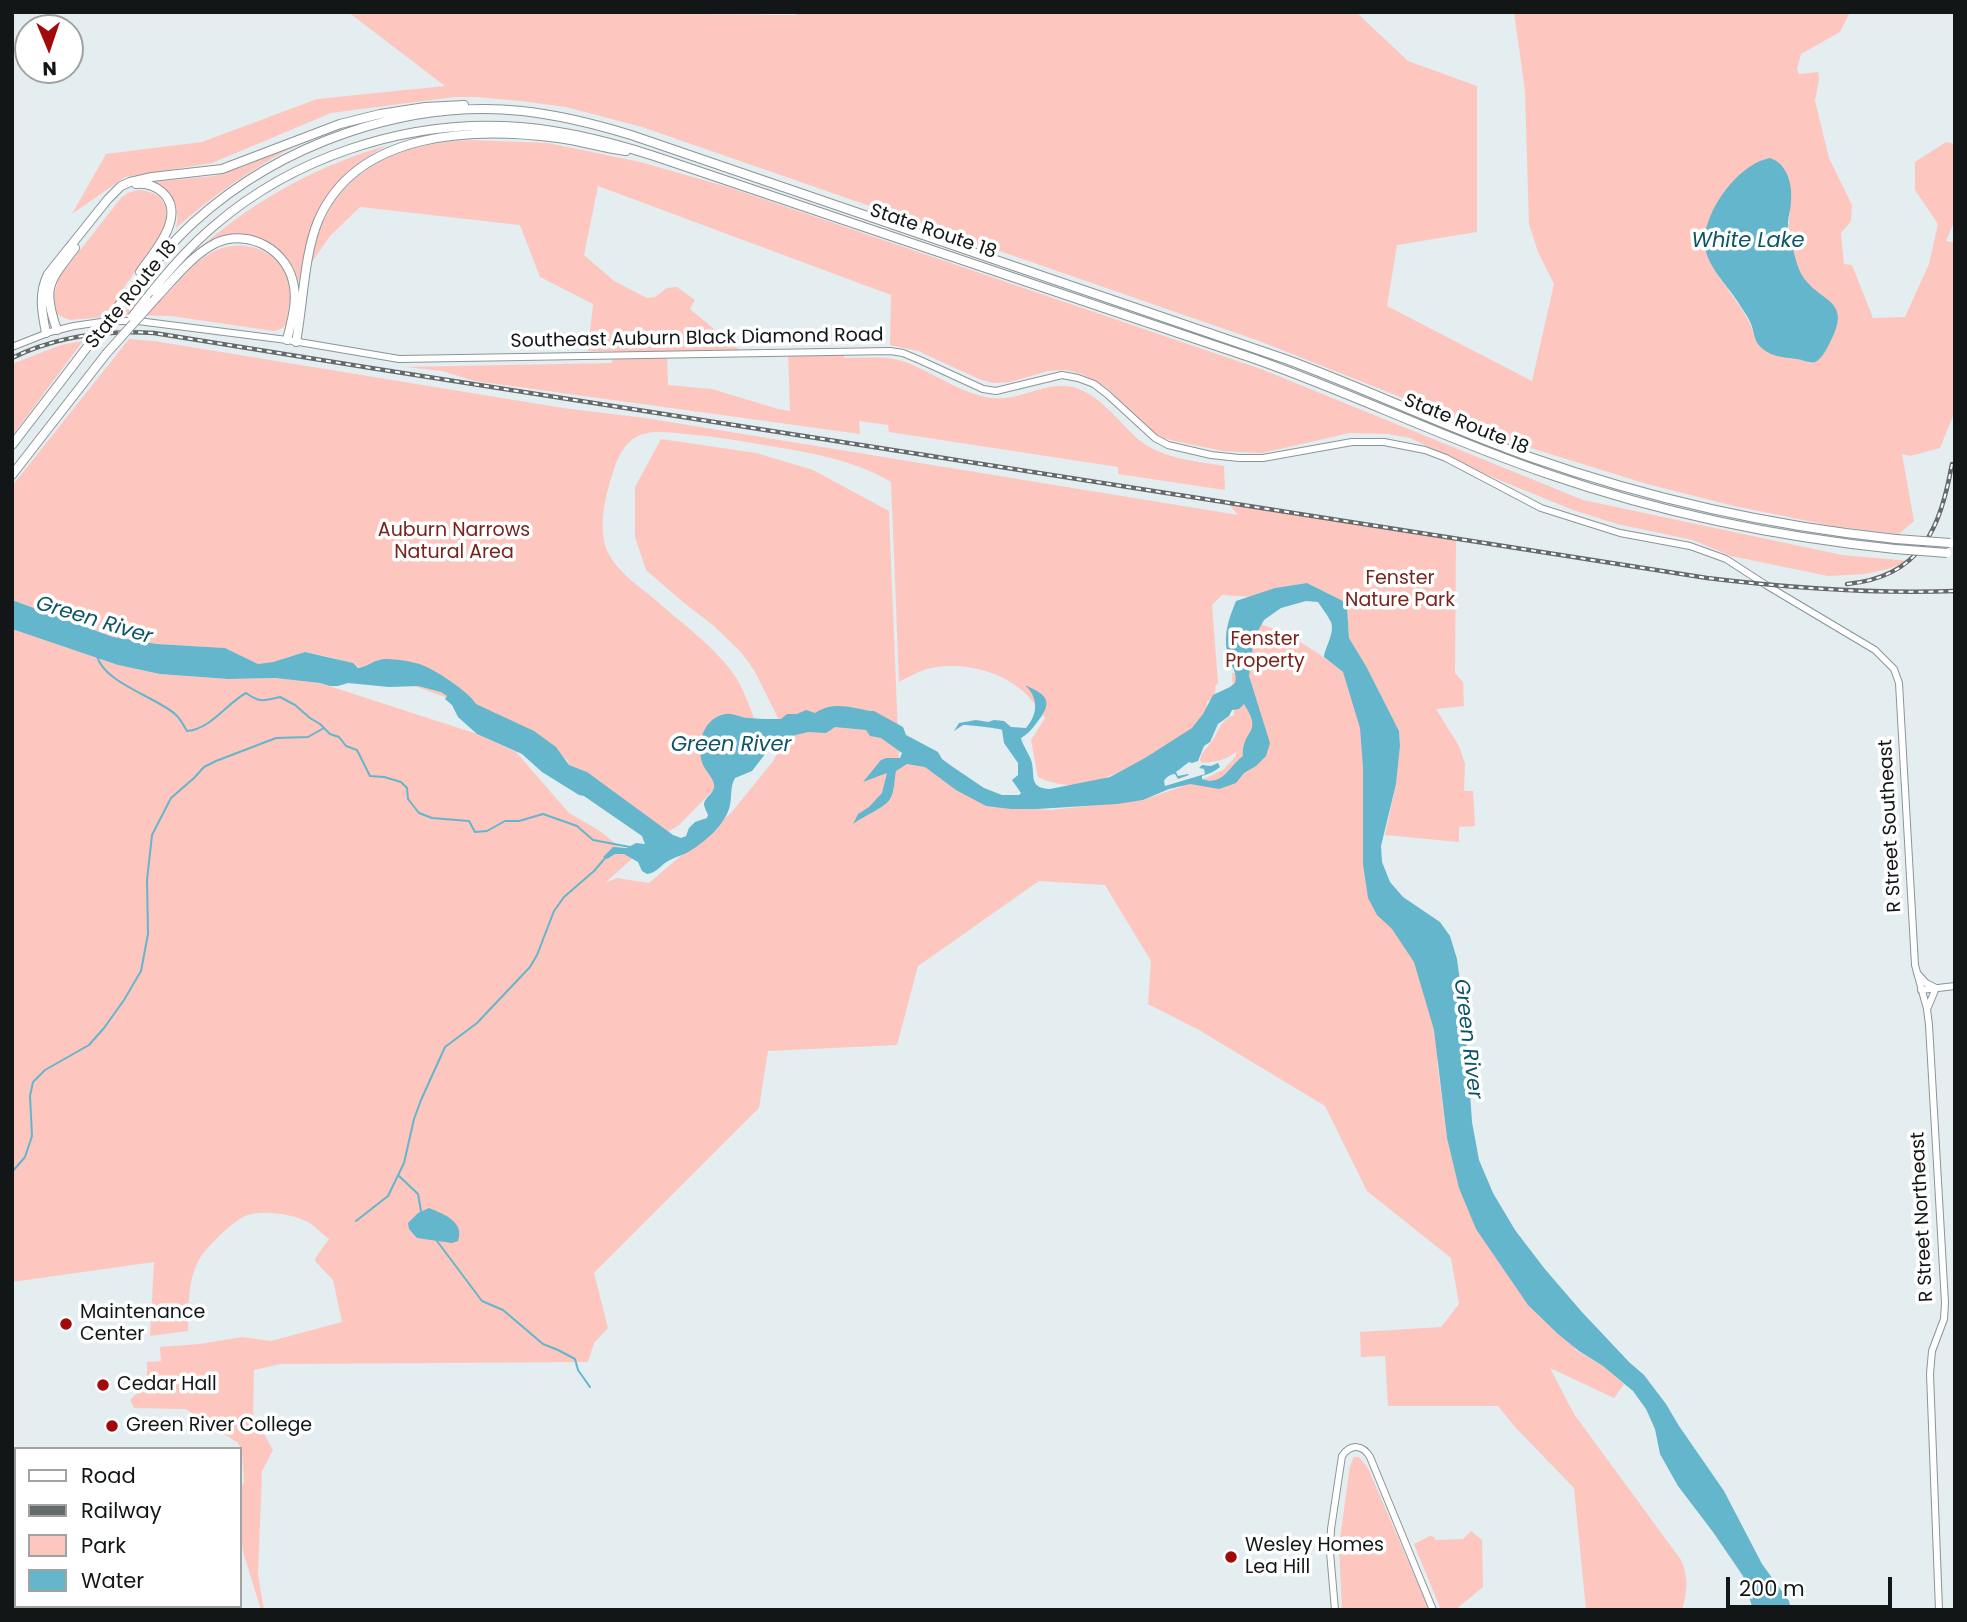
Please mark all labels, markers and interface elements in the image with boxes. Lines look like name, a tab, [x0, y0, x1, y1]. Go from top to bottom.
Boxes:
north arrow	[14, 14, 84, 84]
text: N	[42, 55, 57, 82]
street label: State Route 18	[867, 200, 999, 264]
water label: White Lake	[1691, 229, 1805, 255]
street label: State Route 18	[81, 236, 183, 354]
street label: Southeast Auburn Black Diamond Road	[510, 324, 884, 354]
street label: State Route 18	[1400, 390, 1532, 460]
park label: Auburn Narrows Natural Area	[378, 520, 530, 564]
park label: Fenster Nature Park	[1345, 568, 1455, 612]
water label: Green River	[33, 591, 155, 651]
park label: Fenster Property	[1225, 629, 1305, 673]
water label: Green River	[671, 733, 791, 759]
street label: R Street Southeast	[1875, 739, 1907, 913]
water label: Green River	[1447, 978, 1487, 1100]
street label: R Street Northeast	[1907, 1131, 1939, 1303]
place label: Maintenance Center	[80, 1302, 205, 1346]
marker: Maintenance Center	[58, 1316, 74, 1332]
place label: Cedar Hall	[117, 1374, 217, 1396]
marker: Cedar Hall	[95, 1377, 111, 1393]
place label: Green River College	[126, 1415, 312, 1437]
marker: Green River College	[104, 1418, 120, 1434]
legend	[14, 1447, 242, 1608]
text: Road	[81, 1461, 136, 1490]
text: Railway	[81, 1496, 162, 1525]
text: Park	[81, 1531, 126, 1560]
place label: Wesley Homes Lea Hill	[1245, 1535, 1384, 1579]
marker: Wesley Homes Lea Hill	[1223, 1549, 1239, 1565]
scale bar	[1729, 1562, 1895, 1606]
text: Water	[81, 1566, 144, 1595]
text: 200 m	[1739, 1574, 1805, 1603]

